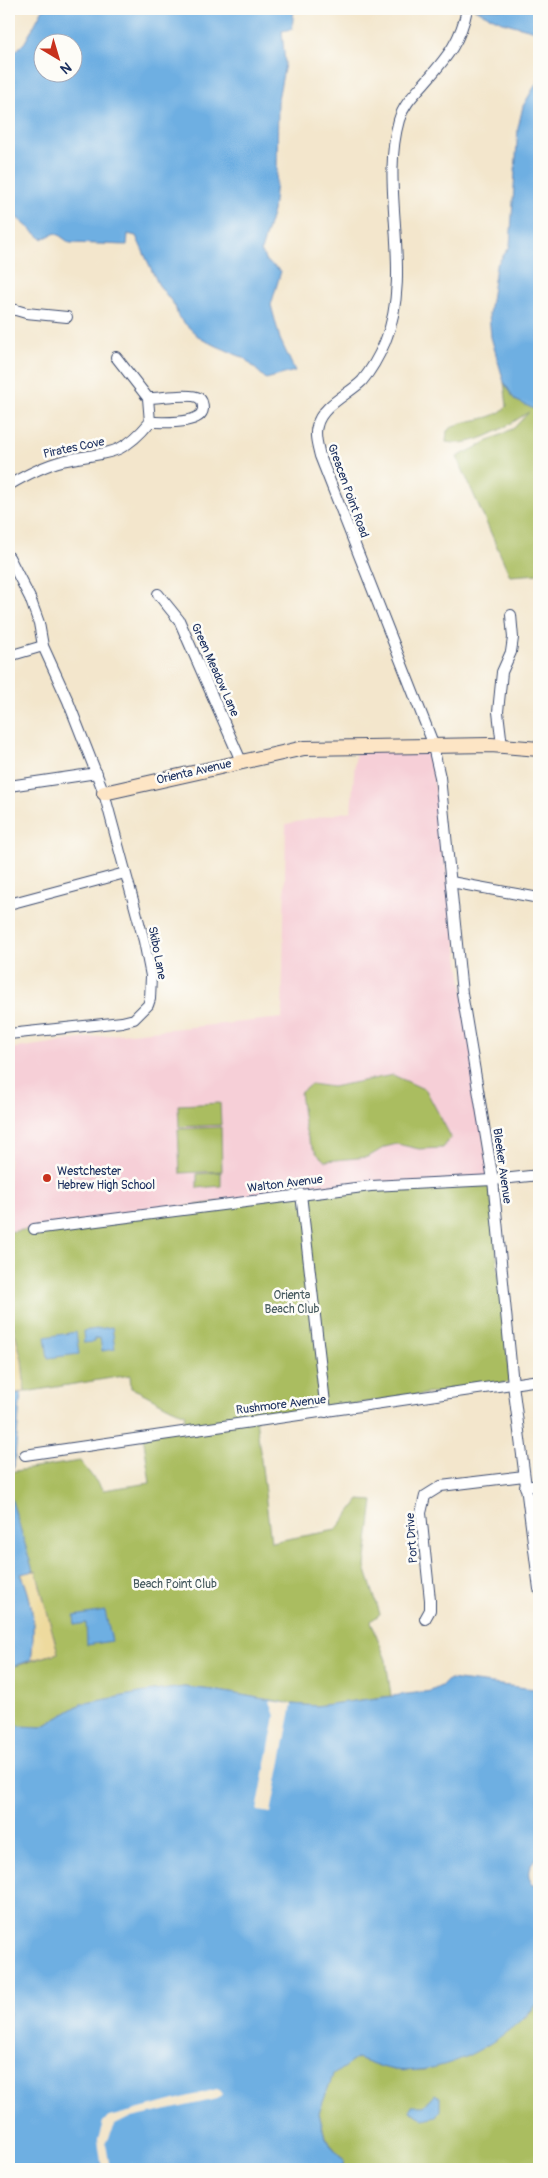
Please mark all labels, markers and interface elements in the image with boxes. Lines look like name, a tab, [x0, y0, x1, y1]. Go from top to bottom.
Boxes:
north arrow	[32, 32, 82, 82]
text: N	[57, 58, 75, 77]
street label: Pirates Cove	[42, 434, 106, 462]
street label: Greacen Point Road	[324, 442, 372, 540]
street label: Green Meadow Lane	[188, 621, 242, 719]
street label: Orienta Avenue	[155, 756, 233, 788]
street label: Skibo Lane	[145, 925, 170, 981]
street label: Bleeker Avenue	[489, 1127, 515, 1205]
place label: Westchester Hebrew High School	[57, 1164, 155, 1193]
marker: Westchester Hebrew High School	[41, 1172, 53, 1184]
street label: Walton Avenue	[246, 1172, 324, 1196]
park label: Orienta Beach Club	[265, 1288, 320, 1317]
street label: Rushmore Avenue	[235, 1392, 327, 1418]
street label: Port Drive	[403, 1512, 421, 1564]
park label: Beach Point Club	[133, 1577, 217, 1592]

